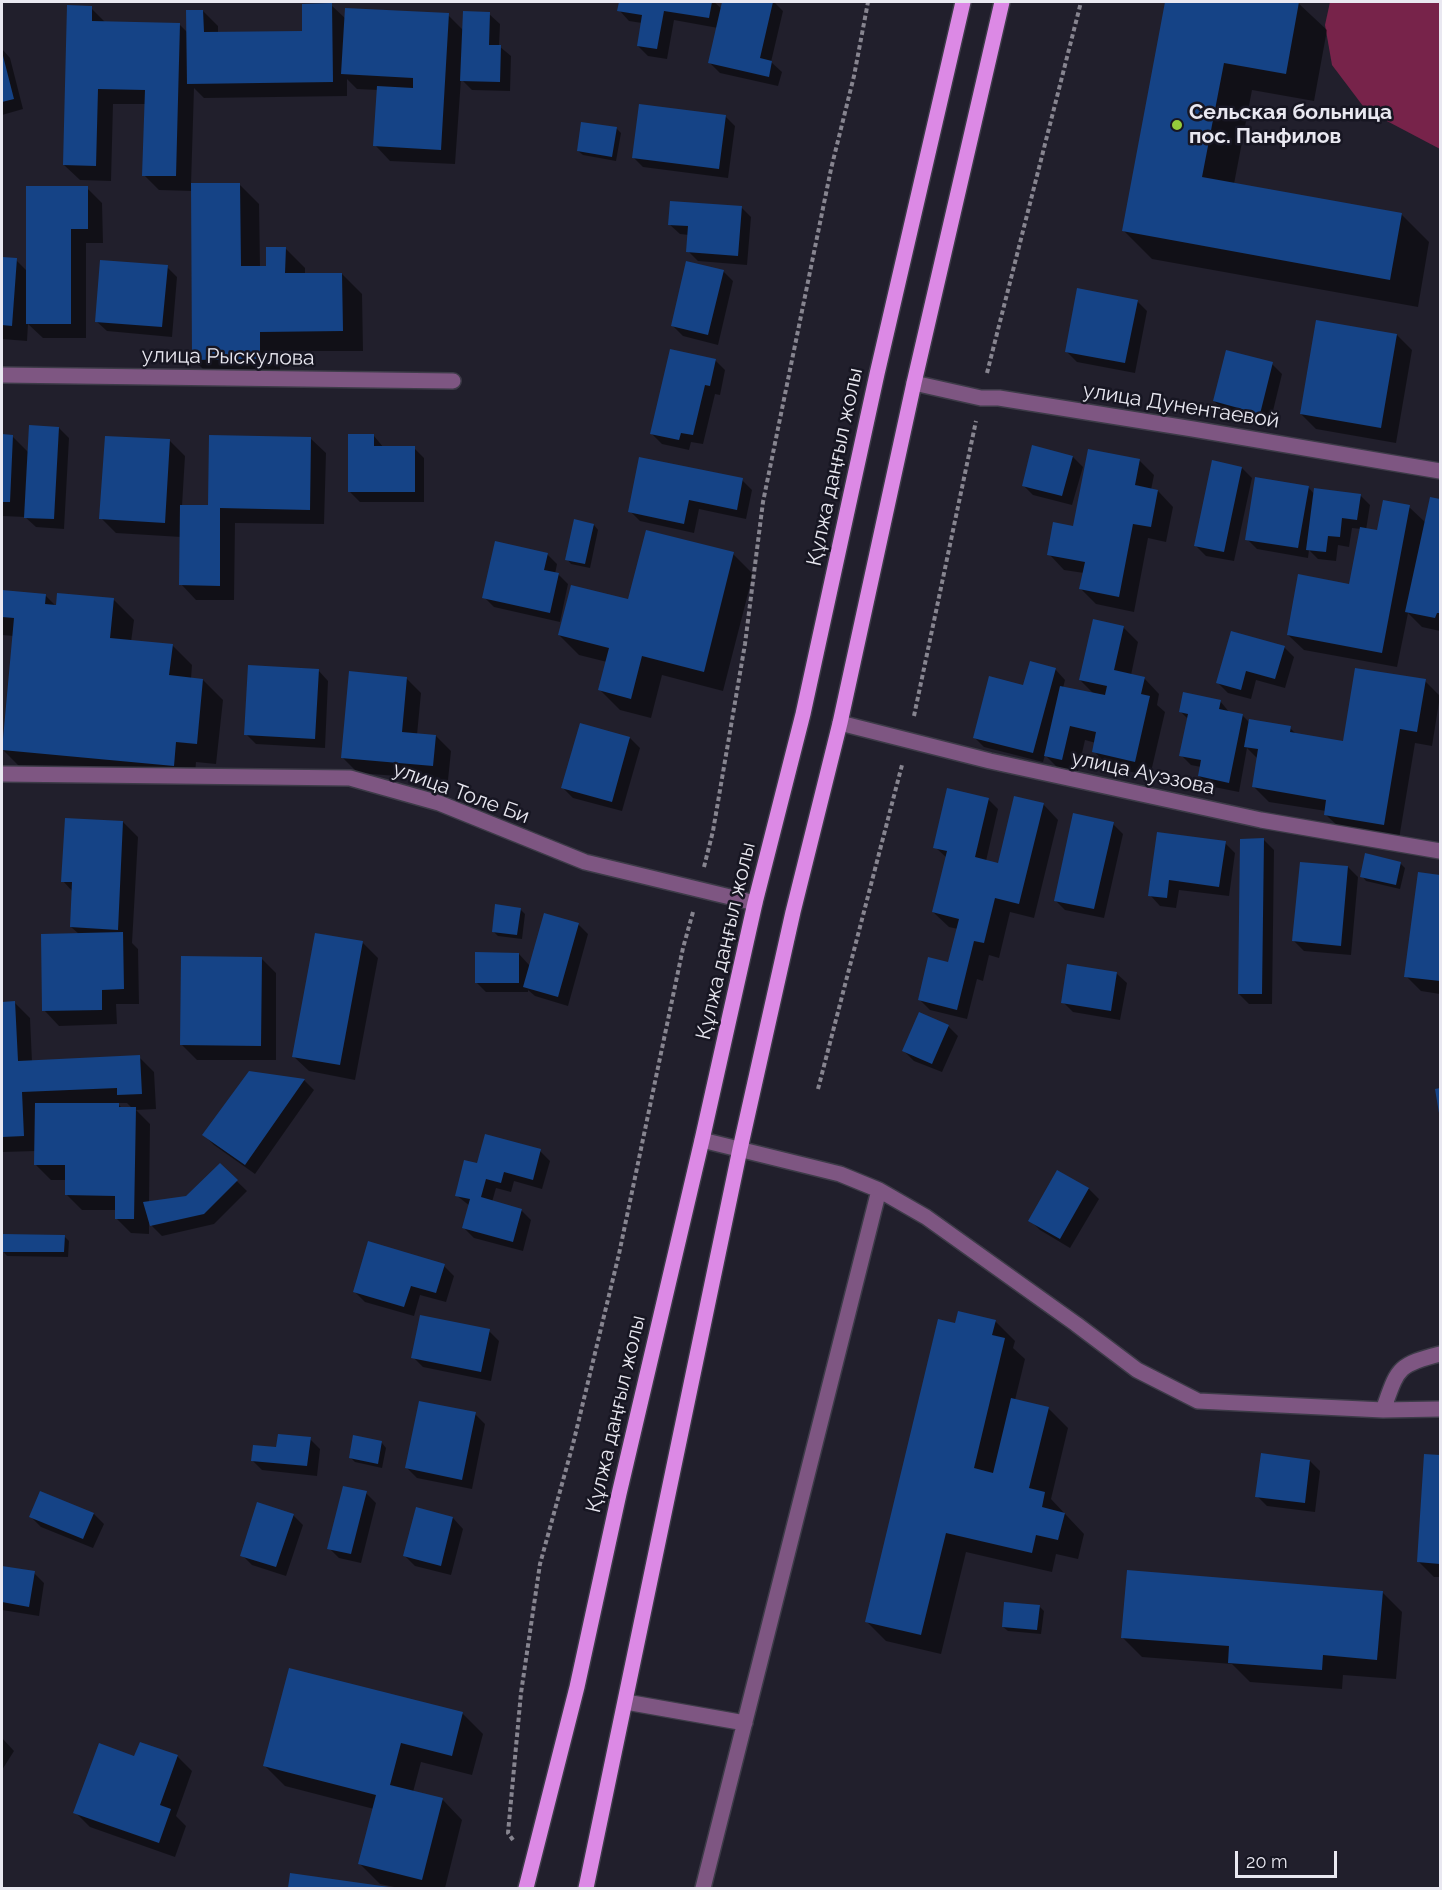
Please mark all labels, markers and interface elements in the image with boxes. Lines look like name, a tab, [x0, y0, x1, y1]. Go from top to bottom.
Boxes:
place label: Сельская больница пос. Панфилов	[1189, 100, 1392, 150]
marker: Сельская больница пос. Панфилов	[1170, 118, 1184, 132]
street label: улица Рыскулова	[141, 343, 315, 371]
street label: Құлжа даңғыл жолы	[802, 366, 868, 568]
street label: улица Дунентаевой	[1081, 378, 1281, 434]
street label: улица Ауэзова	[1069, 745, 1217, 801]
street label: улица Толе Би	[389, 757, 533, 829]
street label: Құлжа даңғыл жолы	[691, 840, 761, 1042]
street label: Құлжа даңғыл жолы	[581, 1313, 651, 1515]
scale bar	[1238, 1839, 1340, 1877]
text: 20 m	[1246, 1851, 1288, 1872]

